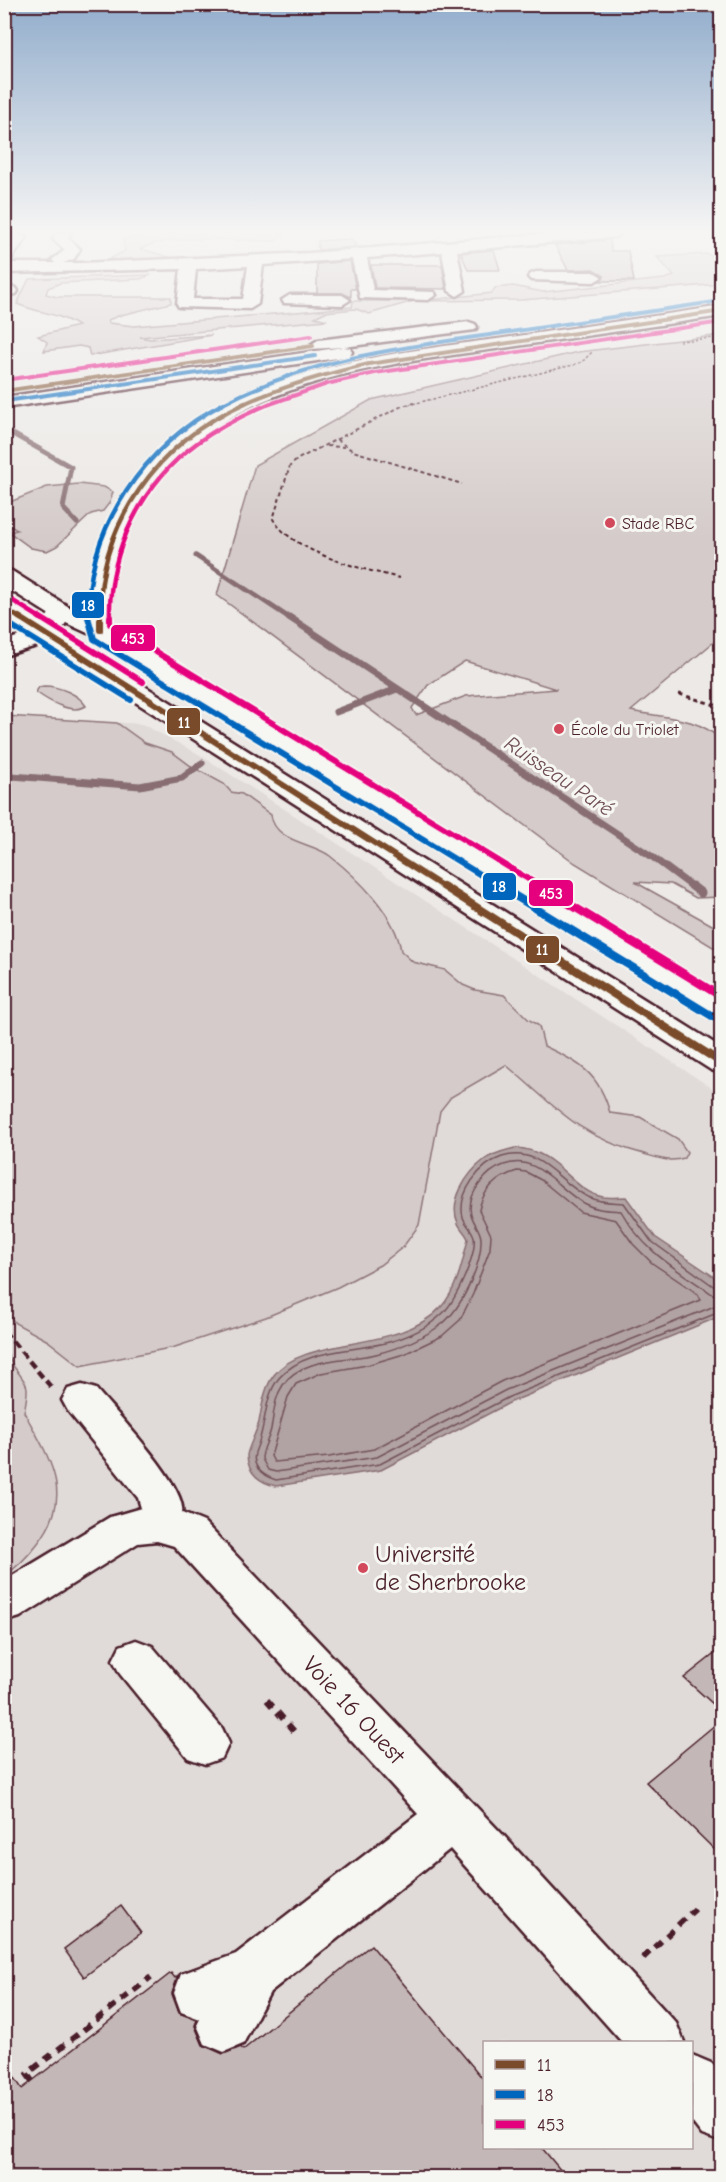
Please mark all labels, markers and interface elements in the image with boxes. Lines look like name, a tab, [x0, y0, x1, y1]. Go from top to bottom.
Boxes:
place label: Stade RBC	[622, 515, 694, 533]
marker: Stade RBC	[603, 516, 617, 530]
line badge: 18	[71, 591, 105, 619]
text: 18	[81, 597, 95, 615]
line badge: 453	[110, 624, 156, 652]
text: 453	[121, 630, 145, 648]
line badge: 11	[166, 707, 201, 736]
text: 11	[178, 714, 190, 732]
place label: École du Triolet	[571, 720, 679, 739]
marker: École du Triolet	[552, 722, 566, 736]
water label: Ruisseau Paré	[500, 731, 618, 821]
line badge: 18	[482, 872, 517, 901]
text: 18	[492, 878, 506, 896]
line badge: 453	[528, 879, 574, 907]
text: 453	[539, 885, 563, 903]
line badge: 11	[525, 935, 560, 964]
text: 11	[536, 941, 548, 959]
place label: Université de Sherbrooke	[375, 1540, 526, 1596]
marker: Université de Sherbrooke	[356, 1561, 370, 1575]
street label: Voie 16 Ouest	[297, 1650, 412, 1770]
legend	[483, 2041, 693, 2149]
text: 11	[537, 2055, 551, 2076]
text: 18	[537, 2085, 553, 2106]
text: 453	[537, 2115, 565, 2136]

